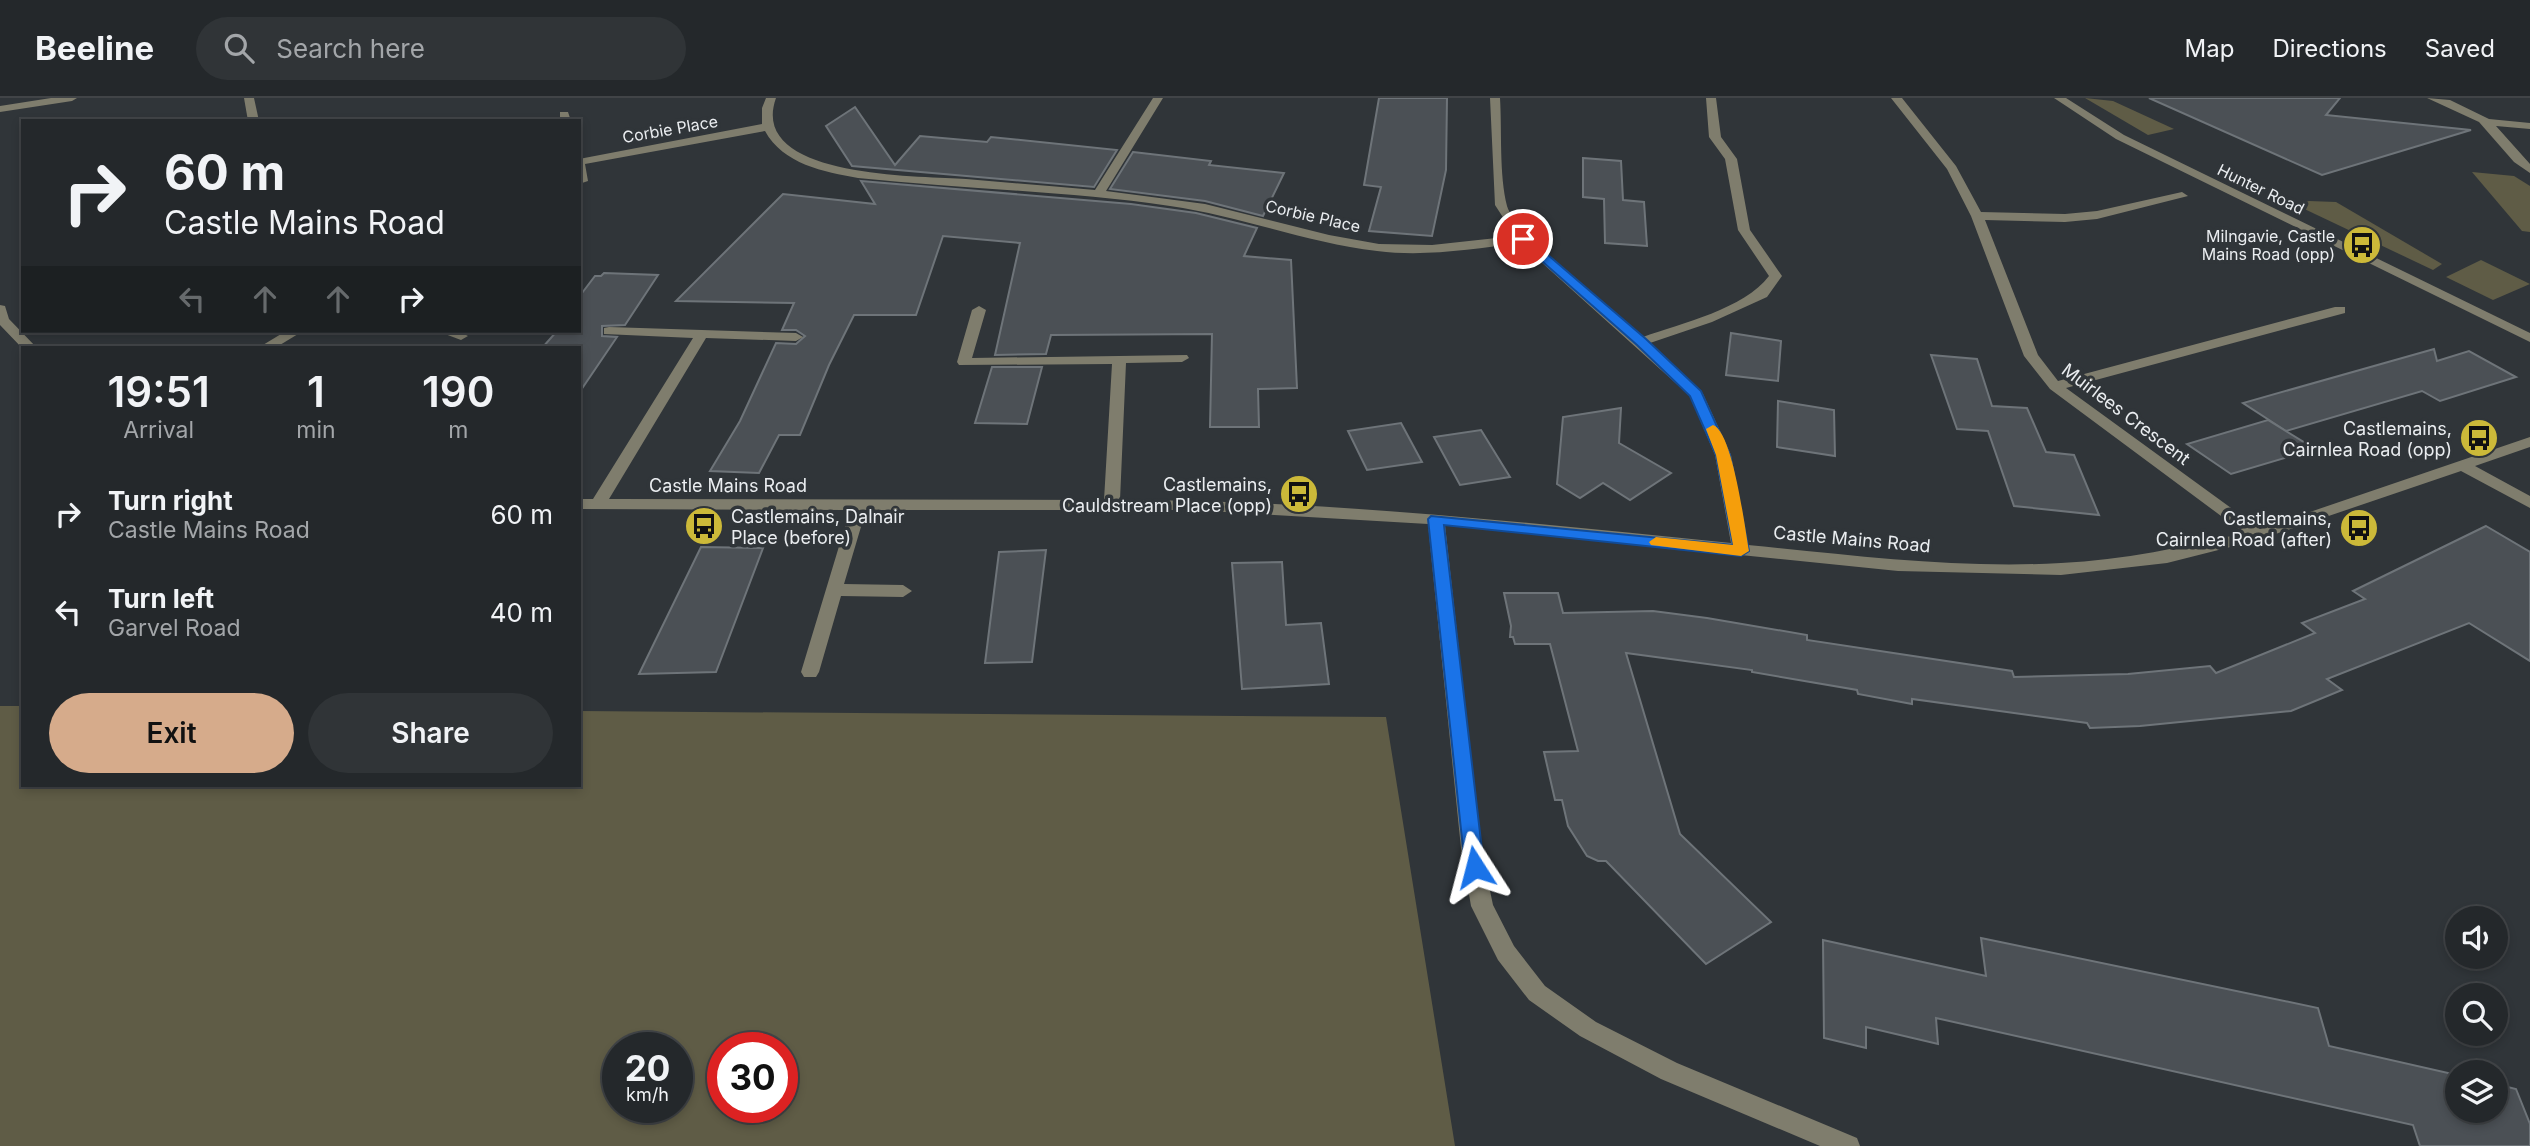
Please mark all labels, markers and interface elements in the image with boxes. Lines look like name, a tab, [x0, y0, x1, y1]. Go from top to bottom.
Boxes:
search box	[196, 17, 686, 80]
text: Beeline	[35, 28, 154, 68]
icon: search	[220, 29, 258, 67]
text: Search here	[276, 33, 425, 64]
text: Map	[2185, 34, 2234, 63]
text: Directions	[2272, 34, 2387, 63]
text: Saved	[2425, 34, 2495, 63]
street label: Corbie Place	[621, 111, 719, 147]
text: 60 m	[164, 143, 285, 202]
icon: right	[49, 147, 140, 238]
street label: Hunter Road	[2214, 159, 2308, 219]
street label: Corbie Place	[1264, 195, 1362, 237]
text: Castle Mains Road	[164, 203, 445, 242]
pin	[1493, 209, 1553, 269]
icon: arrive	[1504, 220, 1542, 258]
bus stop icon: Milngavie, Castle Mains Road (opp)	[2341, 224, 2383, 266]
place label: Milngavie, Castle Mains Road (opp)	[2202, 226, 2335, 264]
icon: left	[173, 280, 211, 318]
icon: ahead	[246, 280, 284, 318]
icon: ahead	[319, 280, 357, 318]
icon: right	[392, 280, 430, 318]
street label: Muirlees Crescent	[2058, 359, 2194, 469]
text: 19:51	[108, 366, 210, 417]
text: 1	[307, 366, 325, 417]
text: 190	[422, 366, 494, 417]
text: Arrival	[123, 416, 194, 444]
text: min	[296, 416, 336, 444]
text: m	[448, 416, 468, 444]
bus stop icon: Castlemains, Cairnlea Road (opp)	[2458, 417, 2500, 459]
place label: Castlemains, Cairnlea Road (opp)	[2282, 418, 2452, 460]
bus stop icon: Castlemains, Cauldstream Place (opp)	[1278, 473, 1320, 515]
place label: Castlemains, Cauldstream Place (opp)	[1062, 474, 1272, 516]
street label: Castle Mains Road	[649, 475, 807, 496]
text: Turn right	[108, 485, 233, 516]
icon: right	[49, 495, 87, 533]
text: 60 m	[490, 499, 553, 530]
bus stop icon: Castlemains, Dalnair Place (before)	[683, 505, 725, 547]
place label: Castlemains, Dalnair Place (before)	[731, 506, 905, 548]
bus stop icon: Castlemains, Cairnlea Road (after)	[2338, 507, 2380, 549]
place label: Castlemains, Cairnlea Road (after)	[2156, 508, 2332, 550]
text: Castle Mains Road	[108, 516, 310, 544]
street label: Castle Mains Road	[1772, 522, 1932, 556]
text: Turn left	[108, 583, 214, 614]
icon: left	[49, 593, 87, 631]
text: 40 m	[490, 597, 553, 628]
text: Garvel Road	[108, 614, 241, 642]
button: Exit	[49, 693, 294, 773]
button: Share	[308, 693, 553, 773]
position arrow	[1438, 830, 1512, 904]
map controls	[2445, 906, 2508, 1123]
button: sound	[2445, 906, 2508, 969]
button: search	[2445, 983, 2508, 1046]
speed limit sign: 30	[707, 1032, 798, 1123]
text: 20	[625, 1047, 670, 1089]
button: layers	[2445, 1060, 2508, 1123]
text: km/h	[626, 1084, 669, 1105]

